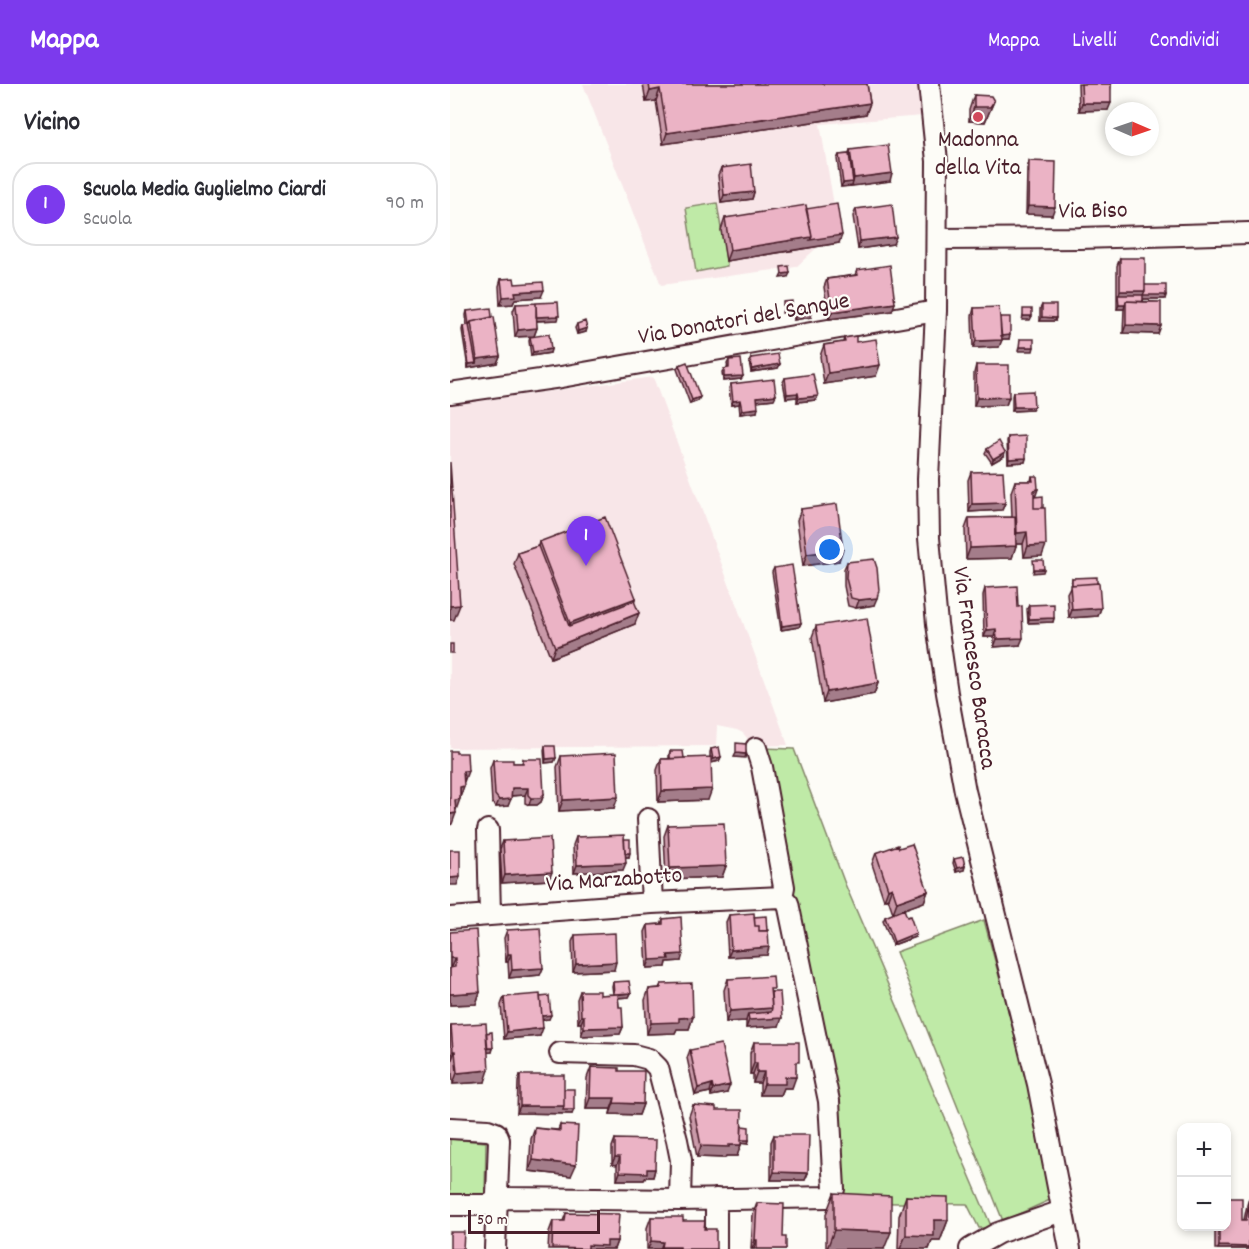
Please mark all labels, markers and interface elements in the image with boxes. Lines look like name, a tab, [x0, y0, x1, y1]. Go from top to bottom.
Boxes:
text: Mappa	[30, 22, 99, 62]
text: Mappa	[988, 27, 1039, 57]
text: Livelli	[1072, 27, 1117, 57]
text: Condividi	[1150, 27, 1219, 57]
north arrow	[1105, 102, 1159, 156]
text: Vicino	[24, 105, 80, 142]
marker: Madonna della Vita	[971, 110, 985, 124]
place label: Madonna della Vita	[935, 124, 1022, 186]
text: Scuola Media Guglielmo Ciardi	[83, 175, 326, 206]
text: 1	[43, 190, 48, 218]
text: 90 m	[386, 190, 424, 218]
street label: Via Biso	[1058, 194, 1128, 230]
text: Scuola	[83, 206, 132, 234]
street label: Via Donatori del Sangue	[636, 285, 852, 355]
pin: 1	[566, 516, 606, 566]
your location	[815, 535, 844, 564]
street label: Via Francesco Baracca	[942, 565, 1004, 772]
street label: Via Marzabotto	[545, 859, 683, 903]
map controls	[1177, 1123, 1231, 1231]
button: +	[1177, 1123, 1231, 1177]
button: −	[1177, 1177, 1231, 1231]
scale bar	[468, 1207, 600, 1234]
text: 50 m	[477, 1209, 508, 1232]

